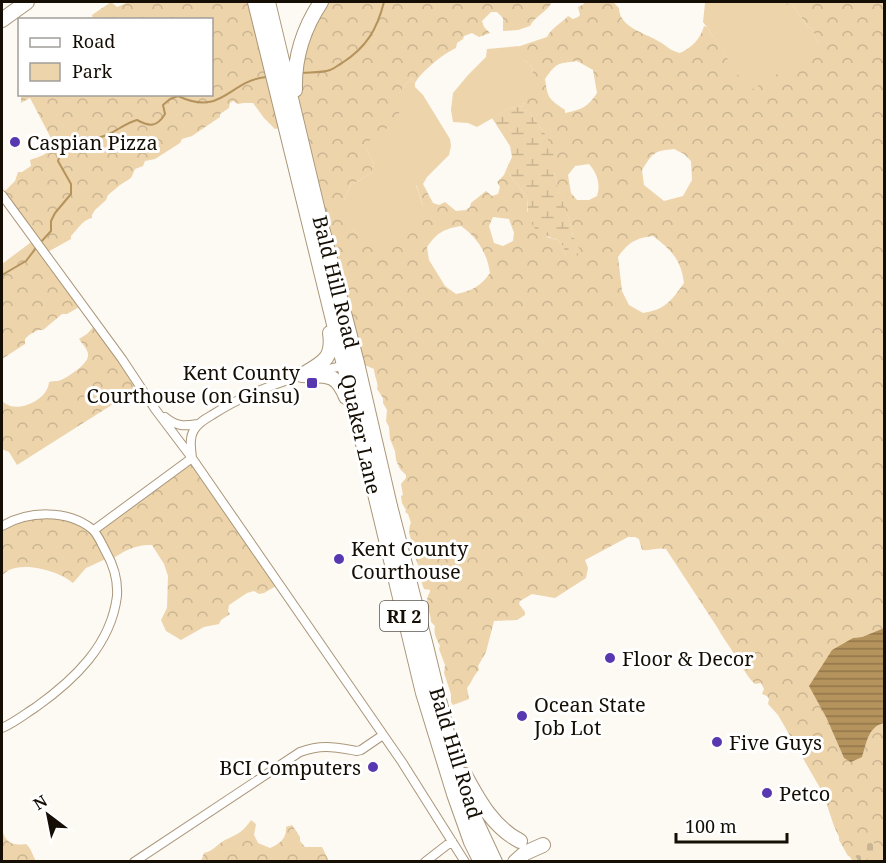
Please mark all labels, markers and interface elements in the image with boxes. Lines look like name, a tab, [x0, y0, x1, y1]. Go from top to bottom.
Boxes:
legend	[18, 18, 213, 96]
text: Road	[72, 29, 115, 53]
text: Park	[72, 59, 112, 83]
place label: Caspian Pizza	[27, 129, 158, 156]
marker: Caspian Pizza	[8, 135, 22, 149]
street label: Bald Hill Road	[306, 213, 366, 351]
place label: Kent County Courthouse (on Ginsu)	[86, 359, 301, 409]
street label: Quaker Lane	[334, 371, 388, 497]
marker: Kent County Courthouse (on Ginsu)	[305, 376, 319, 390]
place label: Kent County Courthouse	[351, 535, 469, 585]
marker: Kent County Courthouse	[332, 552, 346, 566]
road number: RI 2	[380, 601, 428, 631]
place label: Floor & Decor	[622, 645, 754, 672]
marker: Floor & Decor	[603, 651, 617, 665]
street label: Bald Hill Road	[423, 684, 489, 822]
place label: Ocean State Job Lot	[533, 691, 646, 741]
marker: Ocean State Job Lot	[515, 709, 529, 723]
place label: Five Guys	[729, 729, 822, 756]
marker: Five Guys	[710, 735, 724, 749]
place label: BCI Computers	[219, 754, 361, 781]
marker: BCI Computers	[366, 760, 380, 774]
place label: Petco	[779, 780, 830, 807]
north arrow	[18, 785, 78, 845]
marker: Petco	[760, 786, 774, 800]
text: N	[29, 789, 52, 815]
scale bar	[676, 806, 787, 844]
text: 100 m	[685, 814, 737, 838]

